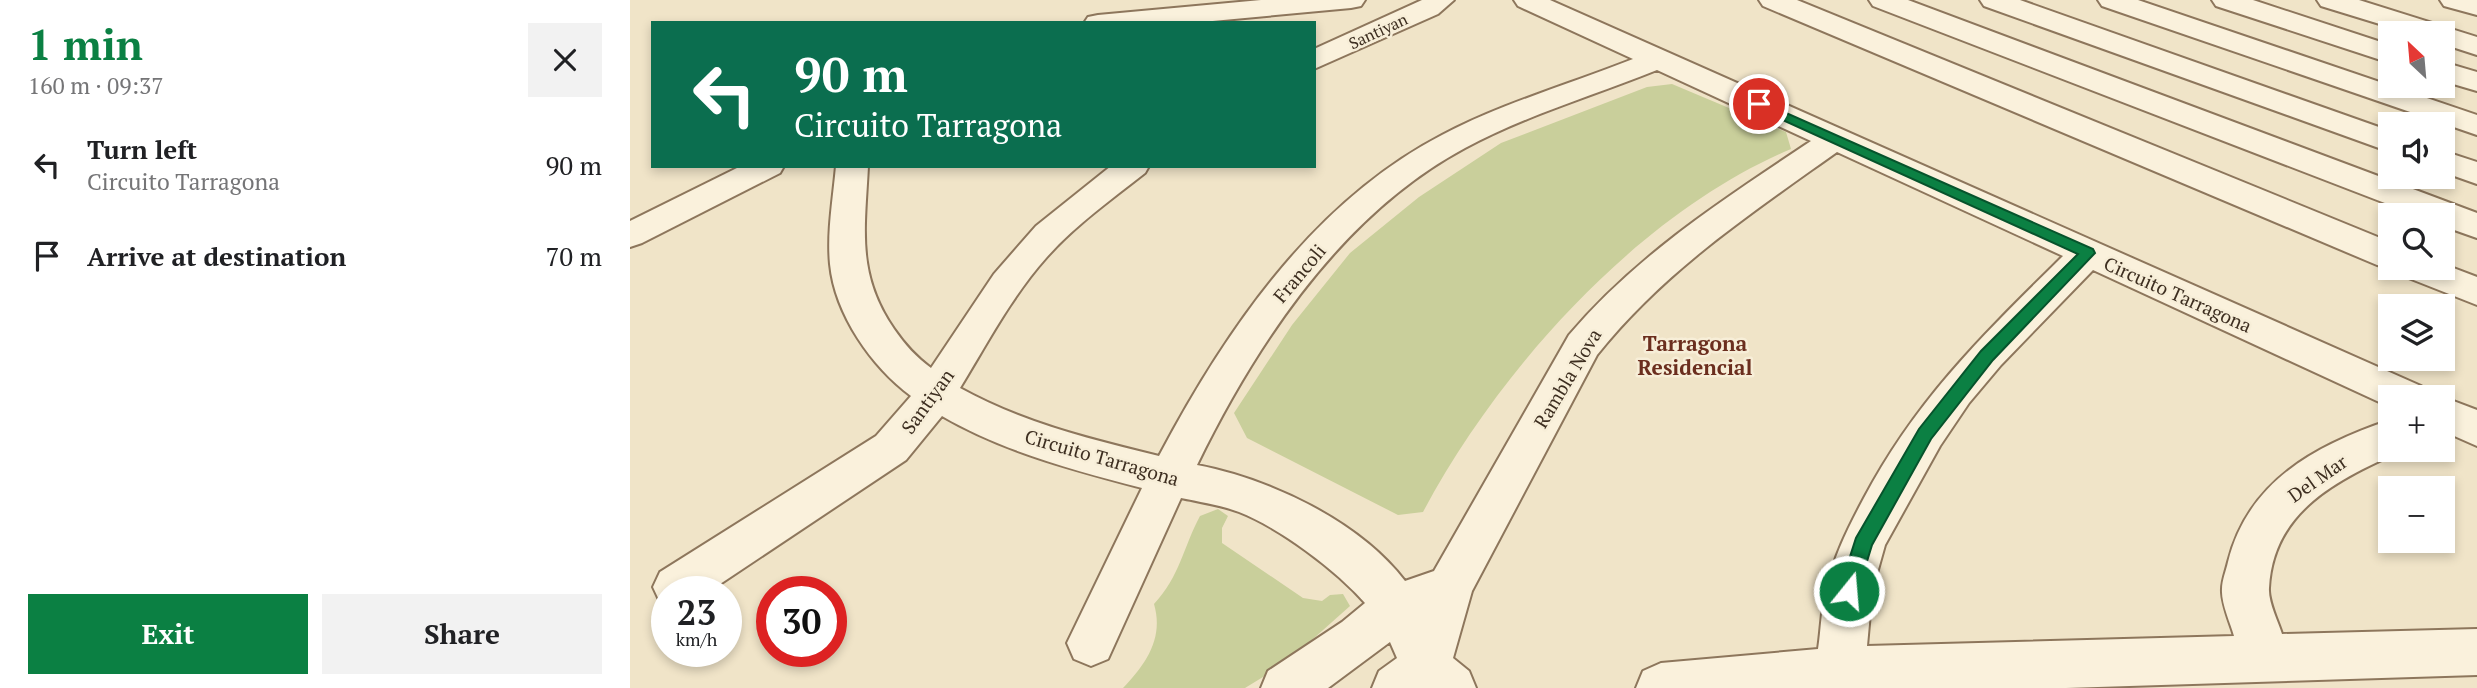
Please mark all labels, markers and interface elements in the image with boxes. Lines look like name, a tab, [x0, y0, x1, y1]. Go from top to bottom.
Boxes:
street label: Santiyan	[1345, 8, 1411, 54]
text: 1 min	[28, 16, 143, 72]
north arrow	[2378, 21, 2455, 98]
map controls	[2378, 21, 2455, 553]
button: close	[528, 23, 602, 97]
text: 90 m	[794, 41, 908, 106]
icon: left	[679, 49, 770, 140]
text: 160 m · 09:37	[28, 70, 163, 101]
pin	[1729, 74, 1789, 134]
icon: arrive	[1740, 85, 1778, 123]
text: Circuito Tarragona	[794, 104, 1062, 146]
button: sound	[2378, 112, 2455, 189]
text: Turn left	[87, 132, 197, 166]
icon: left	[28, 146, 66, 184]
text: 90 m	[546, 148, 602, 182]
text: Circuito Tarragona	[87, 166, 280, 197]
button: search	[2378, 203, 2455, 280]
icon: arrive	[28, 237, 66, 275]
text: Arrive at destination	[87, 239, 346, 273]
text: 70 m	[546, 239, 602, 273]
street label: Francoli	[1267, 239, 1331, 307]
street label: Circuito Tarragona	[2100, 250, 2256, 338]
button: layers	[2378, 294, 2455, 371]
street label: Rambla Nova	[1528, 323, 1607, 432]
district label: Tarragona Residencial	[1637, 329, 1753, 381]
street label: Santiyan	[895, 364, 959, 438]
button: +	[2378, 385, 2455, 462]
street label: Circuito Tarragona	[1022, 423, 1182, 491]
street label: Del Mar	[2283, 448, 2352, 507]
button: −	[2378, 476, 2455, 553]
position arrow	[1812, 554, 1886, 628]
speed limit sign: 30	[756, 576, 847, 667]
text: 23	[677, 589, 716, 635]
button: Exit	[28, 594, 308, 674]
button: Share	[322, 594, 602, 674]
text: km/h	[676, 627, 717, 651]

